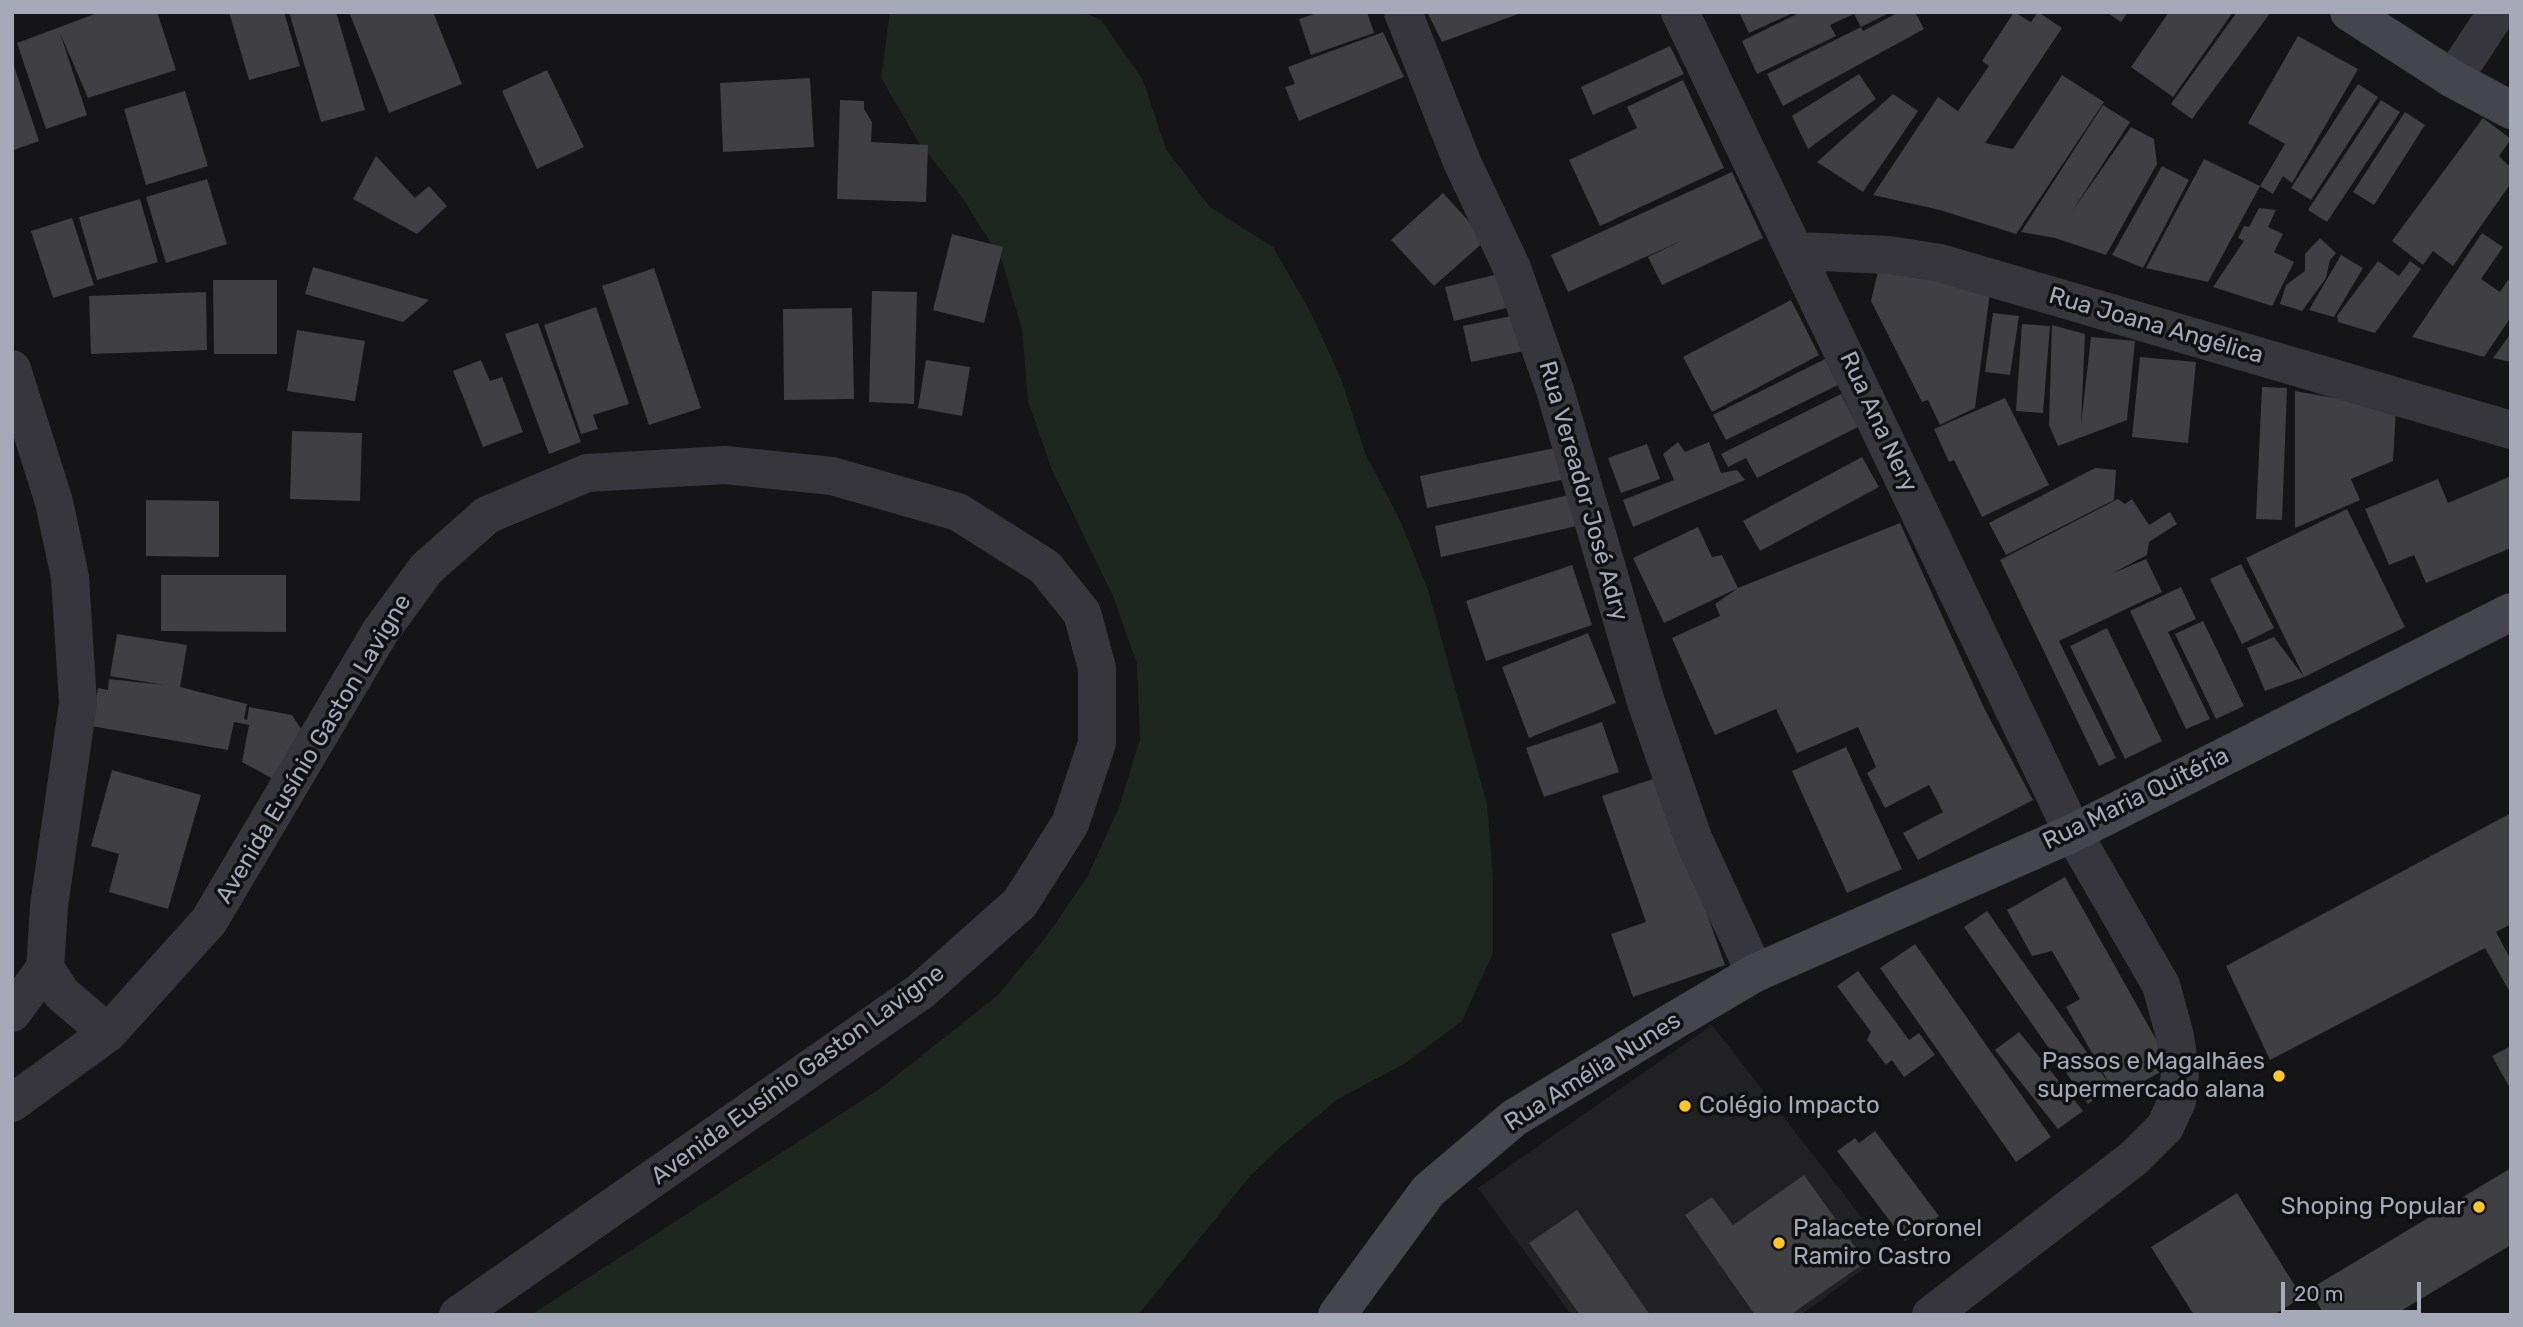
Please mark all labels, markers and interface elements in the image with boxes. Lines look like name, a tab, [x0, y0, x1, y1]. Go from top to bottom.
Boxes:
street label: Rua Joana Angélica	[2045, 282, 2267, 370]
street label: Rua Ana Nery	[1833, 347, 1923, 497]
street label: Rua Vereador José Adry	[1532, 358, 1634, 624]
street label: Avenida Eusínio Gaston Lavigne	[210, 589, 418, 909]
street label: Rua Maria Quitéria	[2038, 742, 2234, 856]
street label: Avenida Eusínio Gaston Lavigne	[646, 959, 950, 1191]
street label: Rua Amélia Nunes	[1500, 1006, 1686, 1138]
place label: Passos e Magalhães supermercado alana	[2037, 1048, 2265, 1104]
marker: Passos e Magalhães supermercado alana	[2271, 1068, 2287, 1084]
place label: Colégio Impacto	[1699, 1092, 1880, 1120]
marker: Colégio Impacto	[1677, 1098, 1693, 1114]
place label: Shoping Popular	[2281, 1193, 2465, 1221]
marker: Shoping Popular	[2471, 1199, 2487, 1215]
place label: Palacete Coronel Ramiro Castro	[1793, 1215, 1982, 1271]
marker: Palacete Coronel Ramiro Castro	[1771, 1235, 1787, 1251]
scale bar	[2285, 1268, 2425, 1312]
text: 20 m	[2294, 1281, 2343, 1306]

